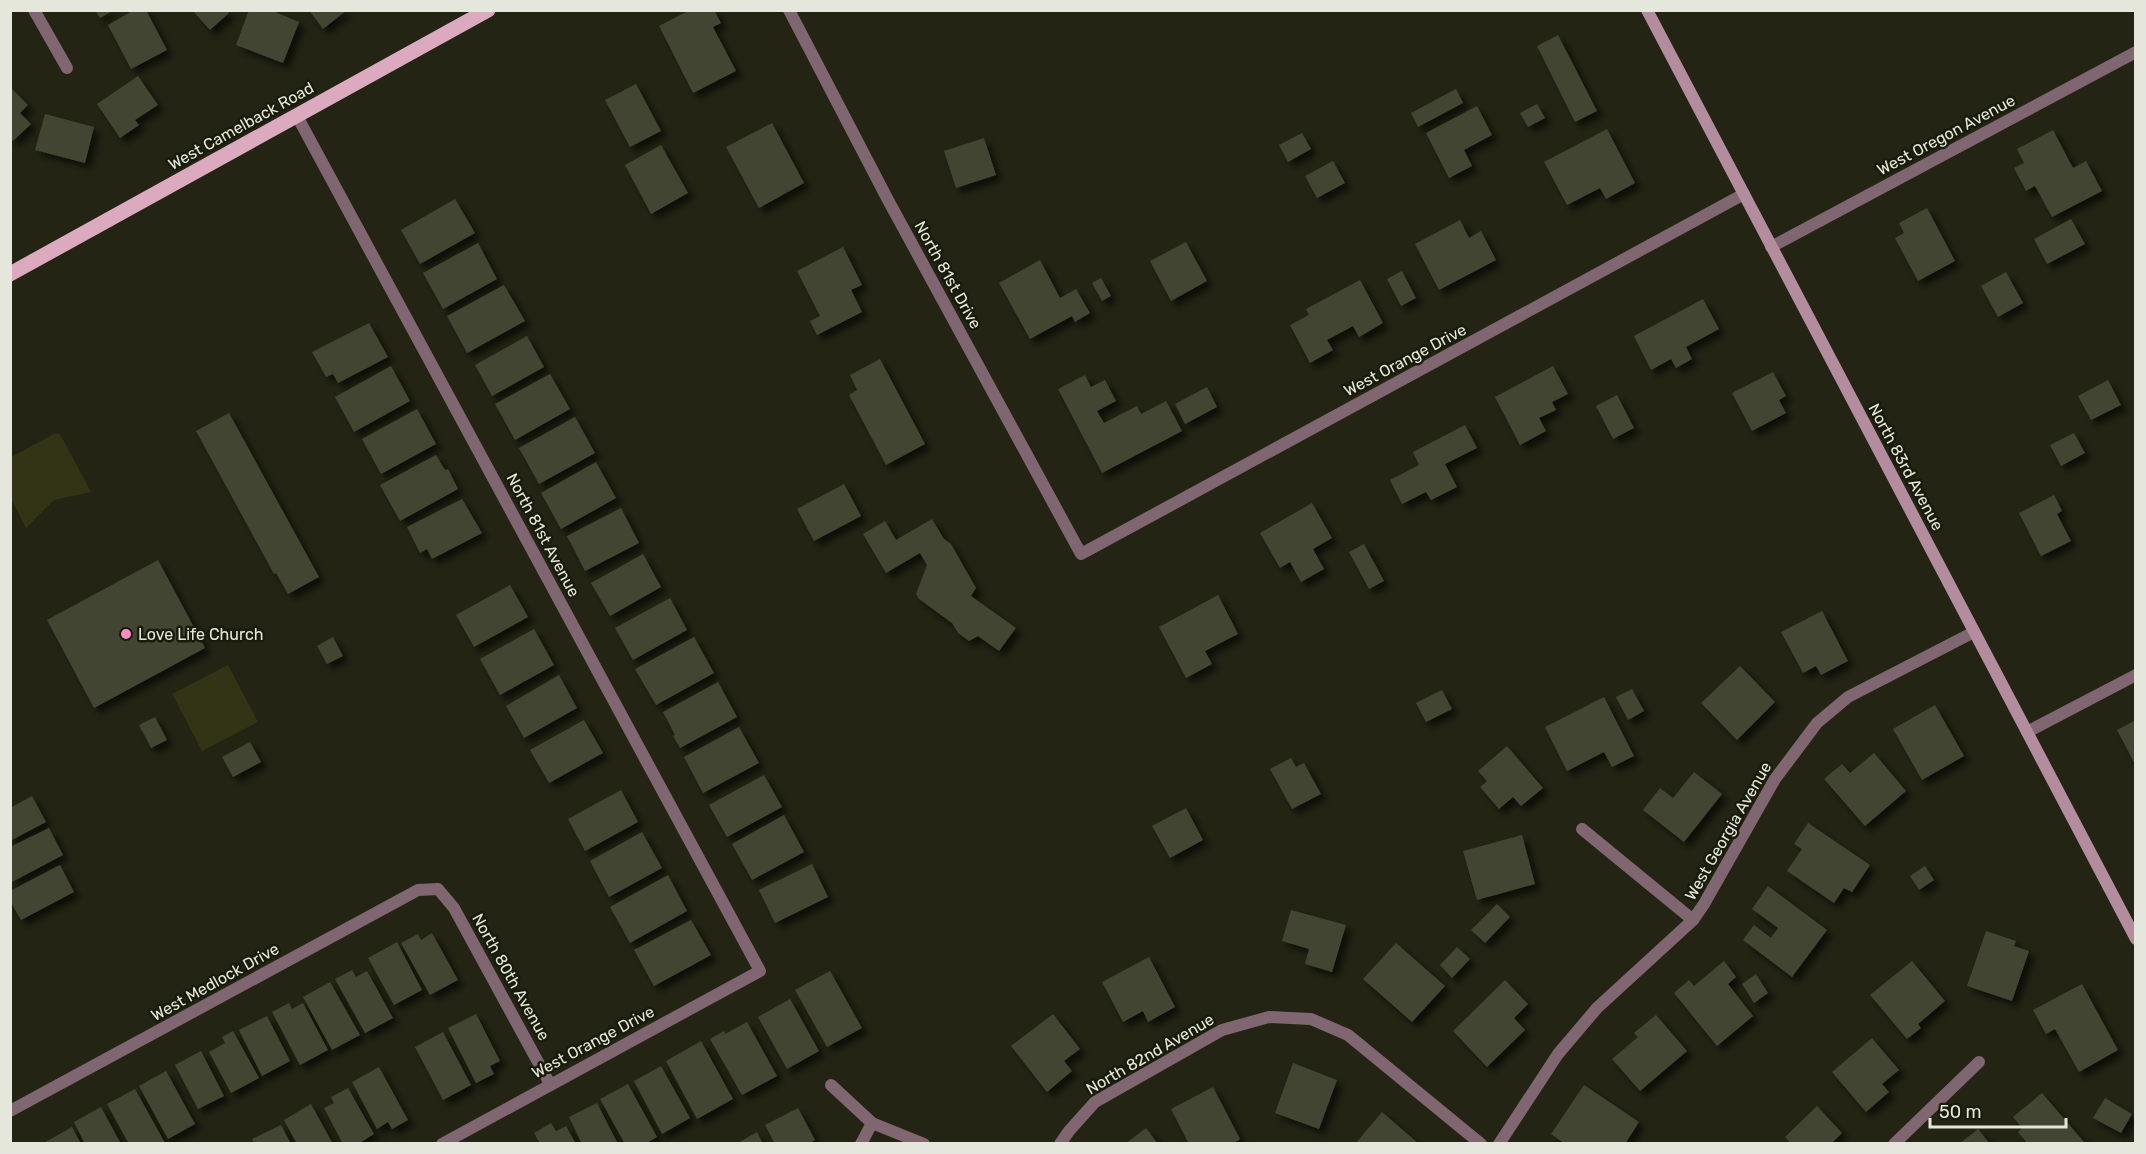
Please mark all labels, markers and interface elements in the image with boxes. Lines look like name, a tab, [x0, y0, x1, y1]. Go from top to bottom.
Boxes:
street label: West Camelback Road	[165, 78, 317, 174]
street label: West Oregon Avenue	[1874, 91, 2018, 179]
street label: North 81st Drive	[911, 218, 985, 332]
street label: West Orange Drive	[1340, 320, 1470, 400]
street label: North 83rd Avenue	[1864, 400, 1948, 534]
street label: North 81st Avenue	[502, 470, 584, 600]
place label: Love Life Church	[138, 625, 263, 644]
marker: Love Life Church	[119, 627, 133, 641]
street label: West Georgia Avenue	[1681, 758, 1775, 904]
street label: North 80th Avenue	[468, 910, 554, 1044]
street label: West Medlock Drive	[148, 939, 282, 1025]
street label: West Orange Drive	[528, 1002, 658, 1082]
street label: North 82nd Avenue	[1083, 1010, 1217, 1098]
scale bar	[1930, 1091, 2066, 1129]
text: 50 m	[1939, 1101, 1982, 1123]

